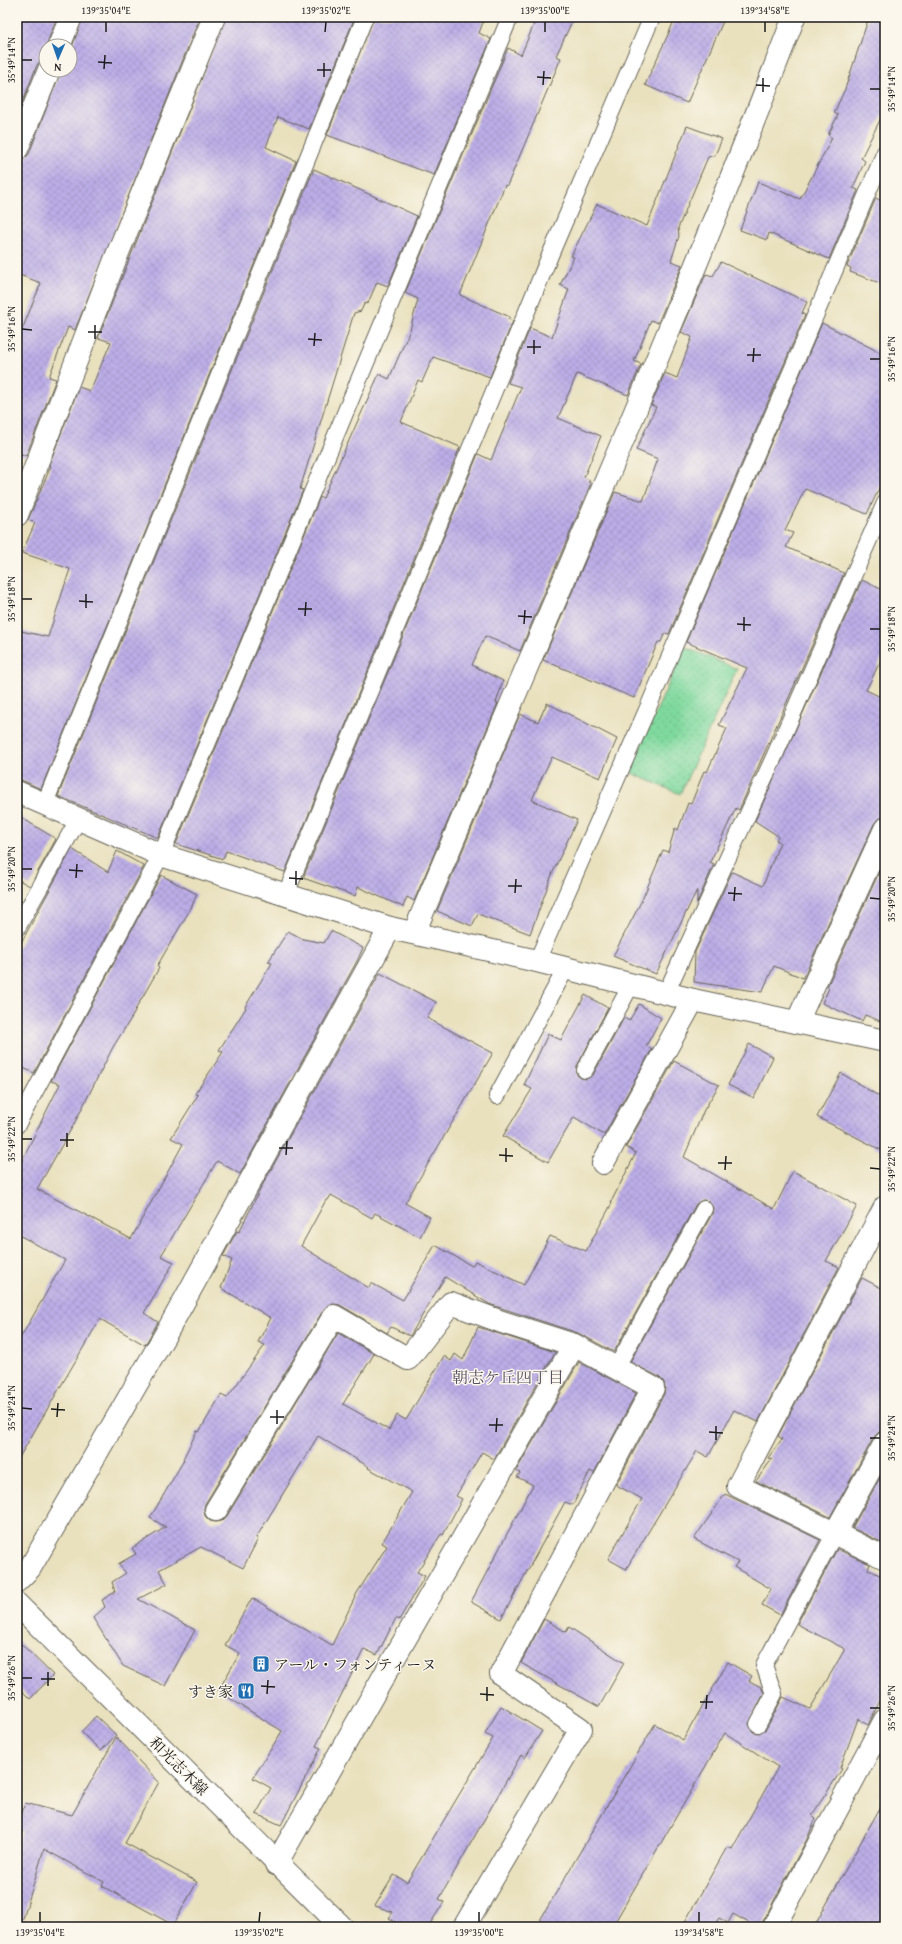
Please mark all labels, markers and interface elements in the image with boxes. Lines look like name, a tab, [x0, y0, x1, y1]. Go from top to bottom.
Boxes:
text: 139°35'04"E	[81, 3, 131, 18]
text: 139°35'02"E	[301, 3, 351, 18]
text: 139°35'00"E	[520, 3, 570, 18]
text: 139°34'58"E	[740, 3, 790, 18]
text: 35°49'14"N	[4, 37, 19, 83]
north arrow	[38, 38, 78, 78]
text: N	[53, 60, 62, 76]
text: 35°49'14"N	[884, 66, 899, 112]
text: 35°49'16"N	[4, 306, 19, 352]
text: 35°49'16"N	[884, 336, 899, 382]
text: 35°49'18"N	[4, 576, 19, 622]
text: 35°49'18"N	[884, 606, 899, 652]
text: 35°49'20"N	[4, 846, 19, 892]
text: 35°49'20"N	[884, 876, 899, 922]
text: 35°49'22"N	[4, 1116, 19, 1162]
text: 35°49'22"N	[884, 1146, 899, 1192]
district label: 朝志ケ丘四丁目	[452, 1365, 564, 1389]
text: 35°49'24"N	[4, 1385, 19, 1431]
text: 35°49'24"N	[884, 1415, 899, 1461]
building icon: アール・フォンティーヌ	[251, 1654, 271, 1674]
place label: アール・フォンティーヌ	[274, 1654, 436, 1675]
text: 35°49'26"N	[4, 1655, 19, 1701]
place label: すき家	[188, 1681, 233, 1702]
restaurant icon: すき家	[236, 1681, 256, 1701]
text: 35°49'26"N	[884, 1685, 899, 1731]
street label: 和光志木線	[145, 1732, 213, 1800]
text: 139°35'04"E	[15, 1925, 65, 1940]
text: 139°35'02"E	[234, 1925, 284, 1940]
text: 139°35'00"E	[454, 1925, 504, 1940]
text: 139°34'58"E	[674, 1925, 724, 1940]

